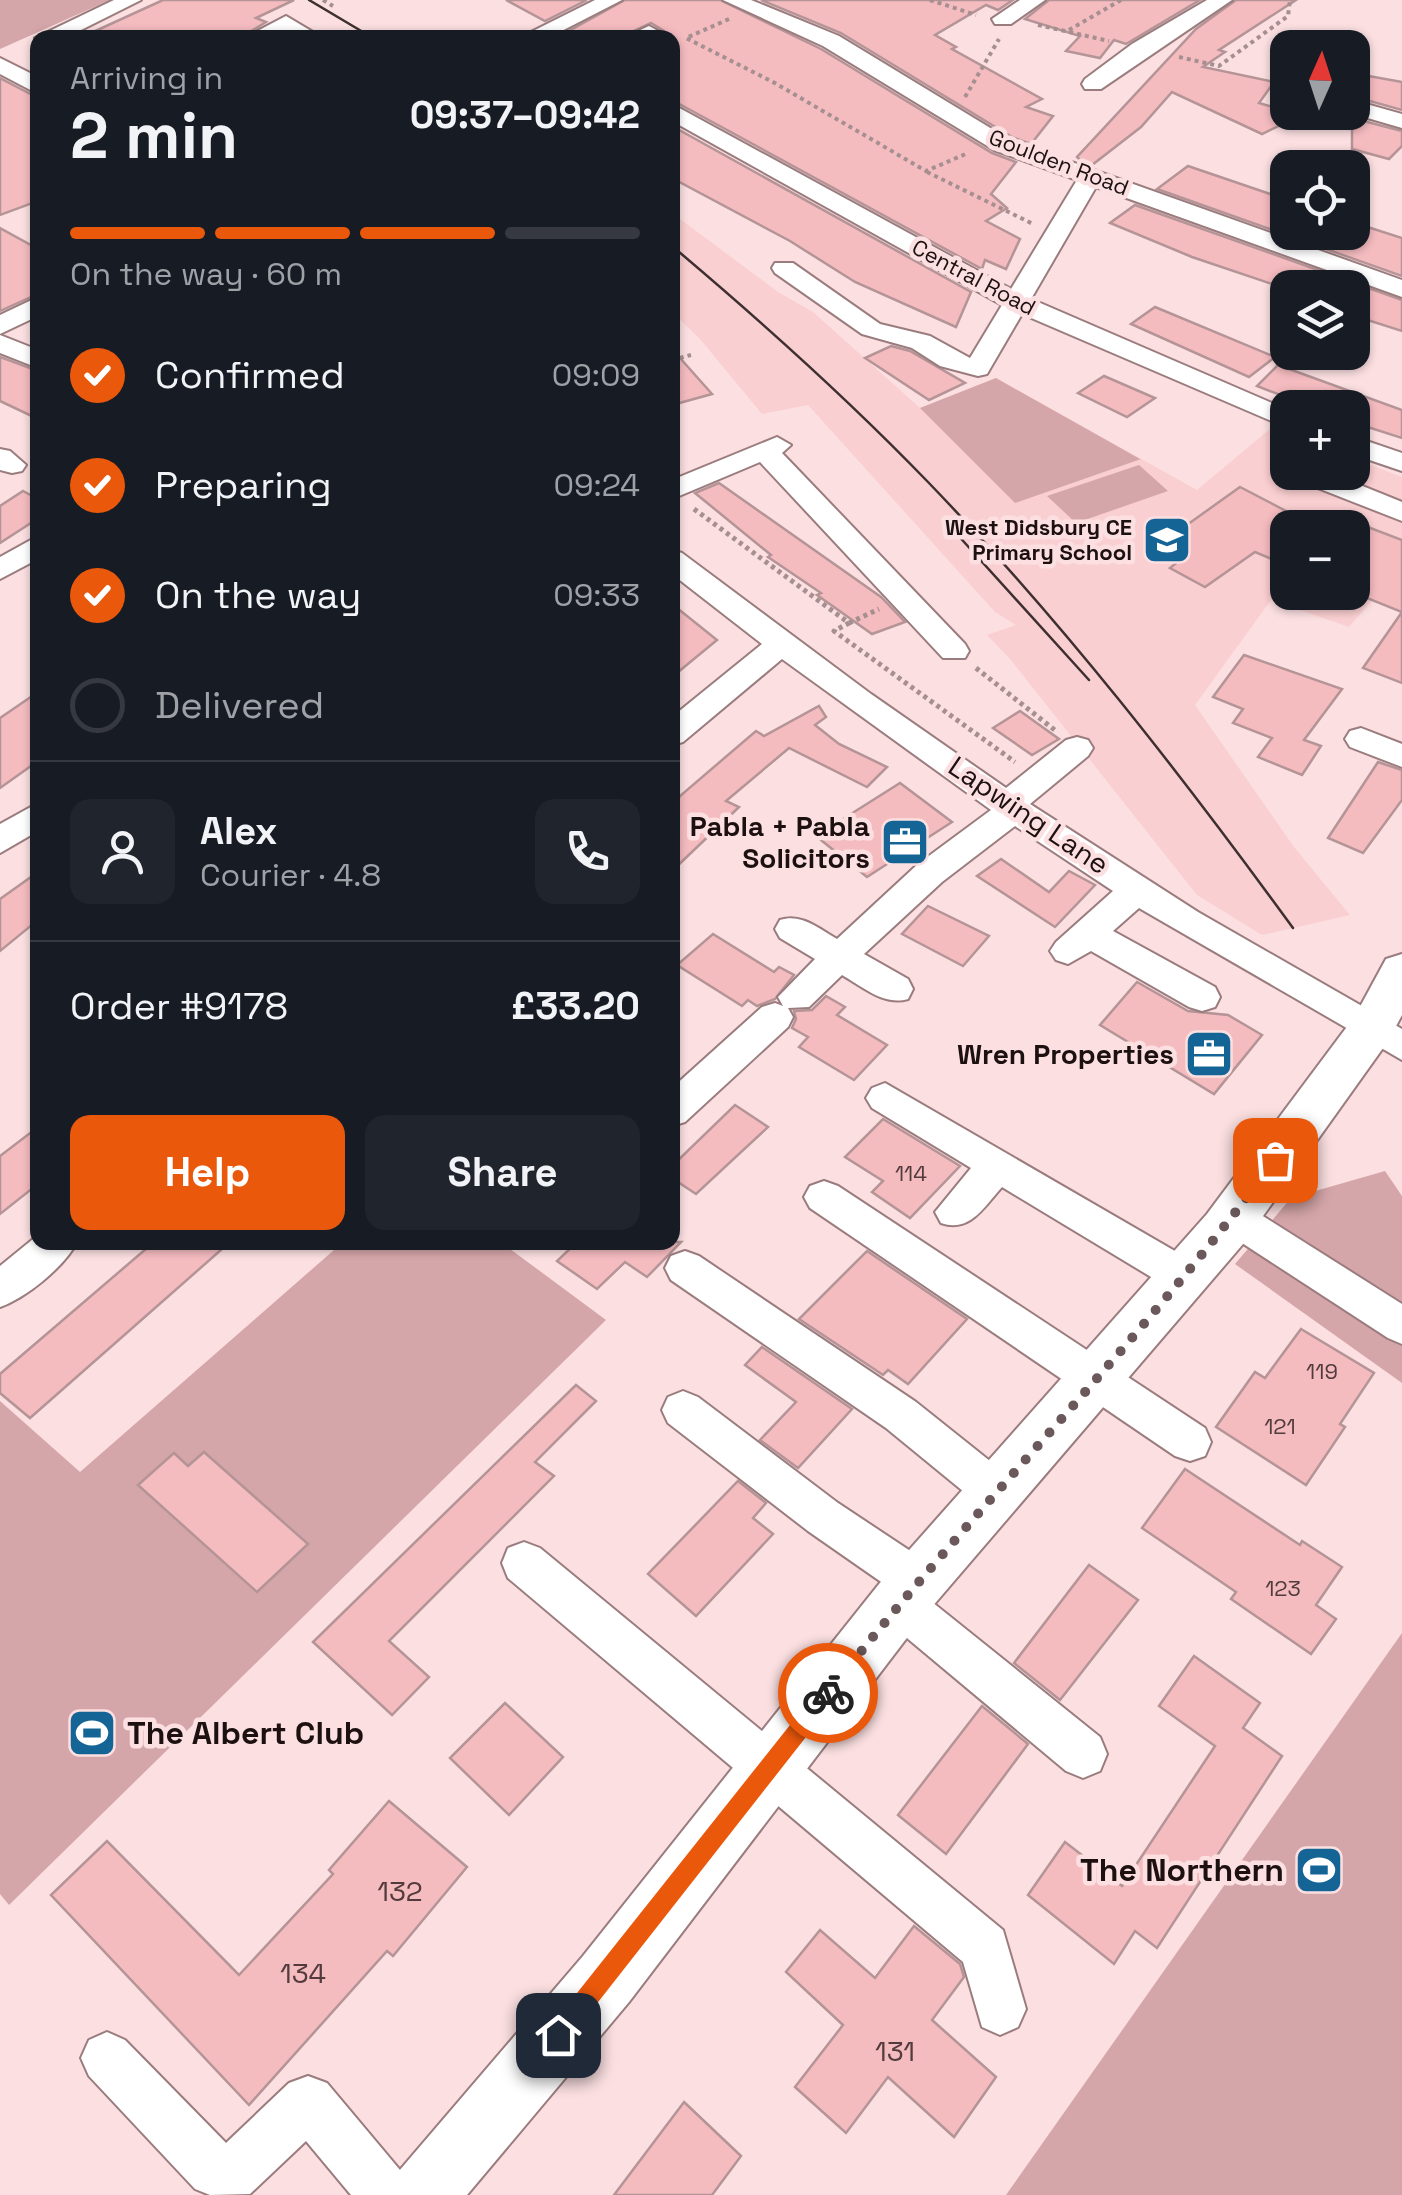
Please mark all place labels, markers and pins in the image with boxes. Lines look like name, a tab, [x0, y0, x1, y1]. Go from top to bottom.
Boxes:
place label: West Didsbury CE Primary School	[945, 513, 1132, 566]
school or university icon: West Didsbury CE Primary School	[1141, 514, 1193, 566]
place label: Pabla + Pabla Solicitors	[690, 808, 870, 876]
office icon: Pabla + Pabla Solicitors	[879, 816, 931, 868]
office icon: Wren Properties	[1183, 1028, 1235, 1080]
place label: Wren Properties	[957, 1036, 1174, 1072]
pin	[1233, 1118, 1318, 1203]
sports icon: The Albert Club	[66, 1707, 118, 1759]
place label: The Albert Club	[127, 1713, 364, 1753]
sports icon: The Northern	[1293, 1844, 1345, 1896]
place label: The Northern	[1080, 1850, 1284, 1890]
pin	[516, 1993, 601, 2078]

